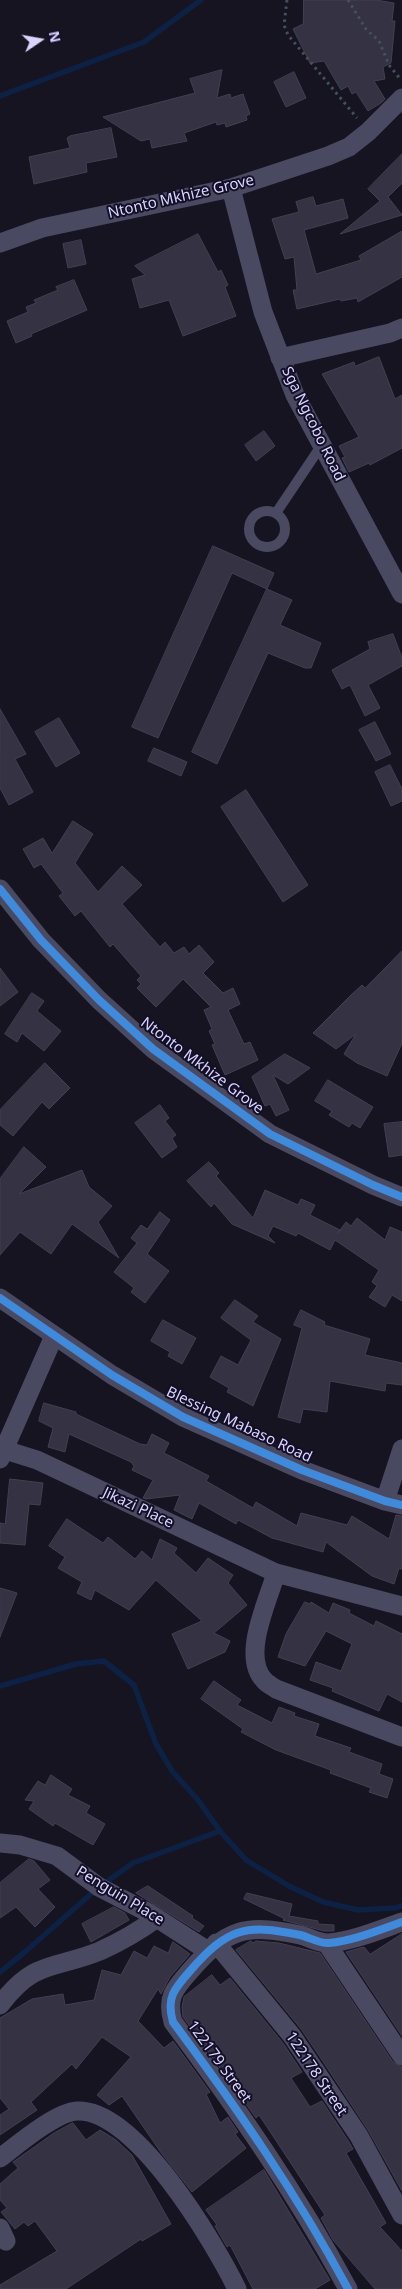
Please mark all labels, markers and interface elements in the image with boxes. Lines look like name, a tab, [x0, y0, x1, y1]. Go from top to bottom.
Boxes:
north arrow	[15, 15, 65, 65]
text: N	[45, 29, 66, 44]
street label: Ntonto Mkhize Grove	[106, 171, 256, 223]
street label: Sga Ngcobo Road	[278, 364, 348, 484]
street label: Ntonto Mkhize Grove	[137, 1014, 267, 1118]
street label: Blessing Mabaso Road	[163, 1383, 315, 1467]
street label: Jikazi Place	[100, 1484, 176, 1532]
street label: Penguin Place	[73, 1863, 167, 1929]
street label: 122179 Street	[183, 2017, 255, 2107]
street label: 122178 Street	[281, 2029, 351, 2119]

